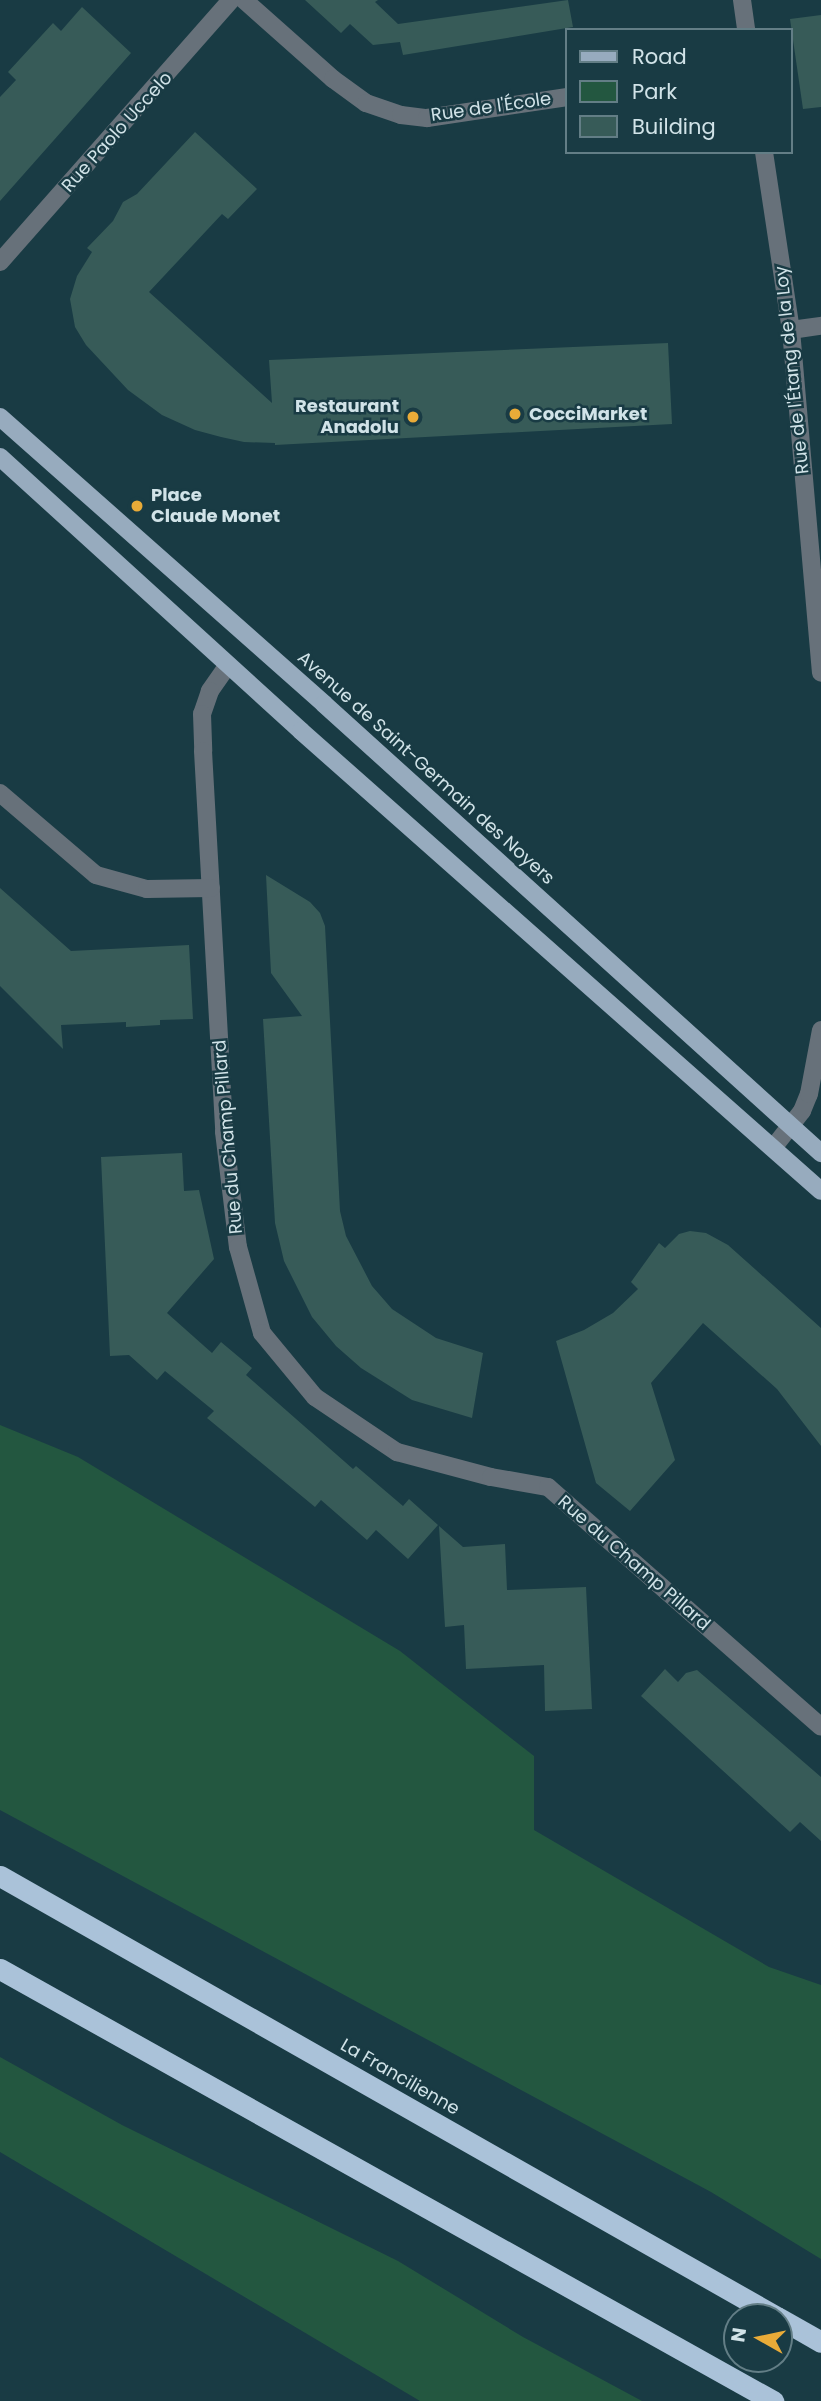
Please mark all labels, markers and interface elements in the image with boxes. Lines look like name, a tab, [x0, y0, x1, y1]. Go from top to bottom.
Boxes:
legend	[566, 28, 793, 154]
text: Road	[632, 42, 687, 71]
street label: Rue Paolo Uccelo	[57, 67, 177, 197]
text: Park	[632, 77, 677, 106]
street label: Rue de l'École	[430, 88, 552, 126]
text: Building	[632, 112, 716, 141]
street label: Rue de l'Étang de la Loy	[770, 265, 814, 475]
place label: Restaurant Anadolu	[295, 396, 399, 438]
place label: CocciMarket	[529, 403, 647, 425]
marker: CocciMarket	[507, 406, 523, 422]
marker: Restaurant Anadolu	[405, 409, 421, 425]
place label: Place Claude Monet	[151, 485, 280, 528]
marker: Place Claude Monet	[129, 498, 145, 514]
street label: Avenue de Saint-Germain des Noyers	[293, 647, 559, 889]
street label: Rue du Champ Pillard	[209, 1039, 247, 1235]
street label: Rue du Champ Pillard	[553, 1491, 715, 1635]
street label: La Francilienne	[337, 2034, 463, 2120]
north arrow	[723, 2303, 793, 2373]
text: N	[724, 2326, 753, 2344]

